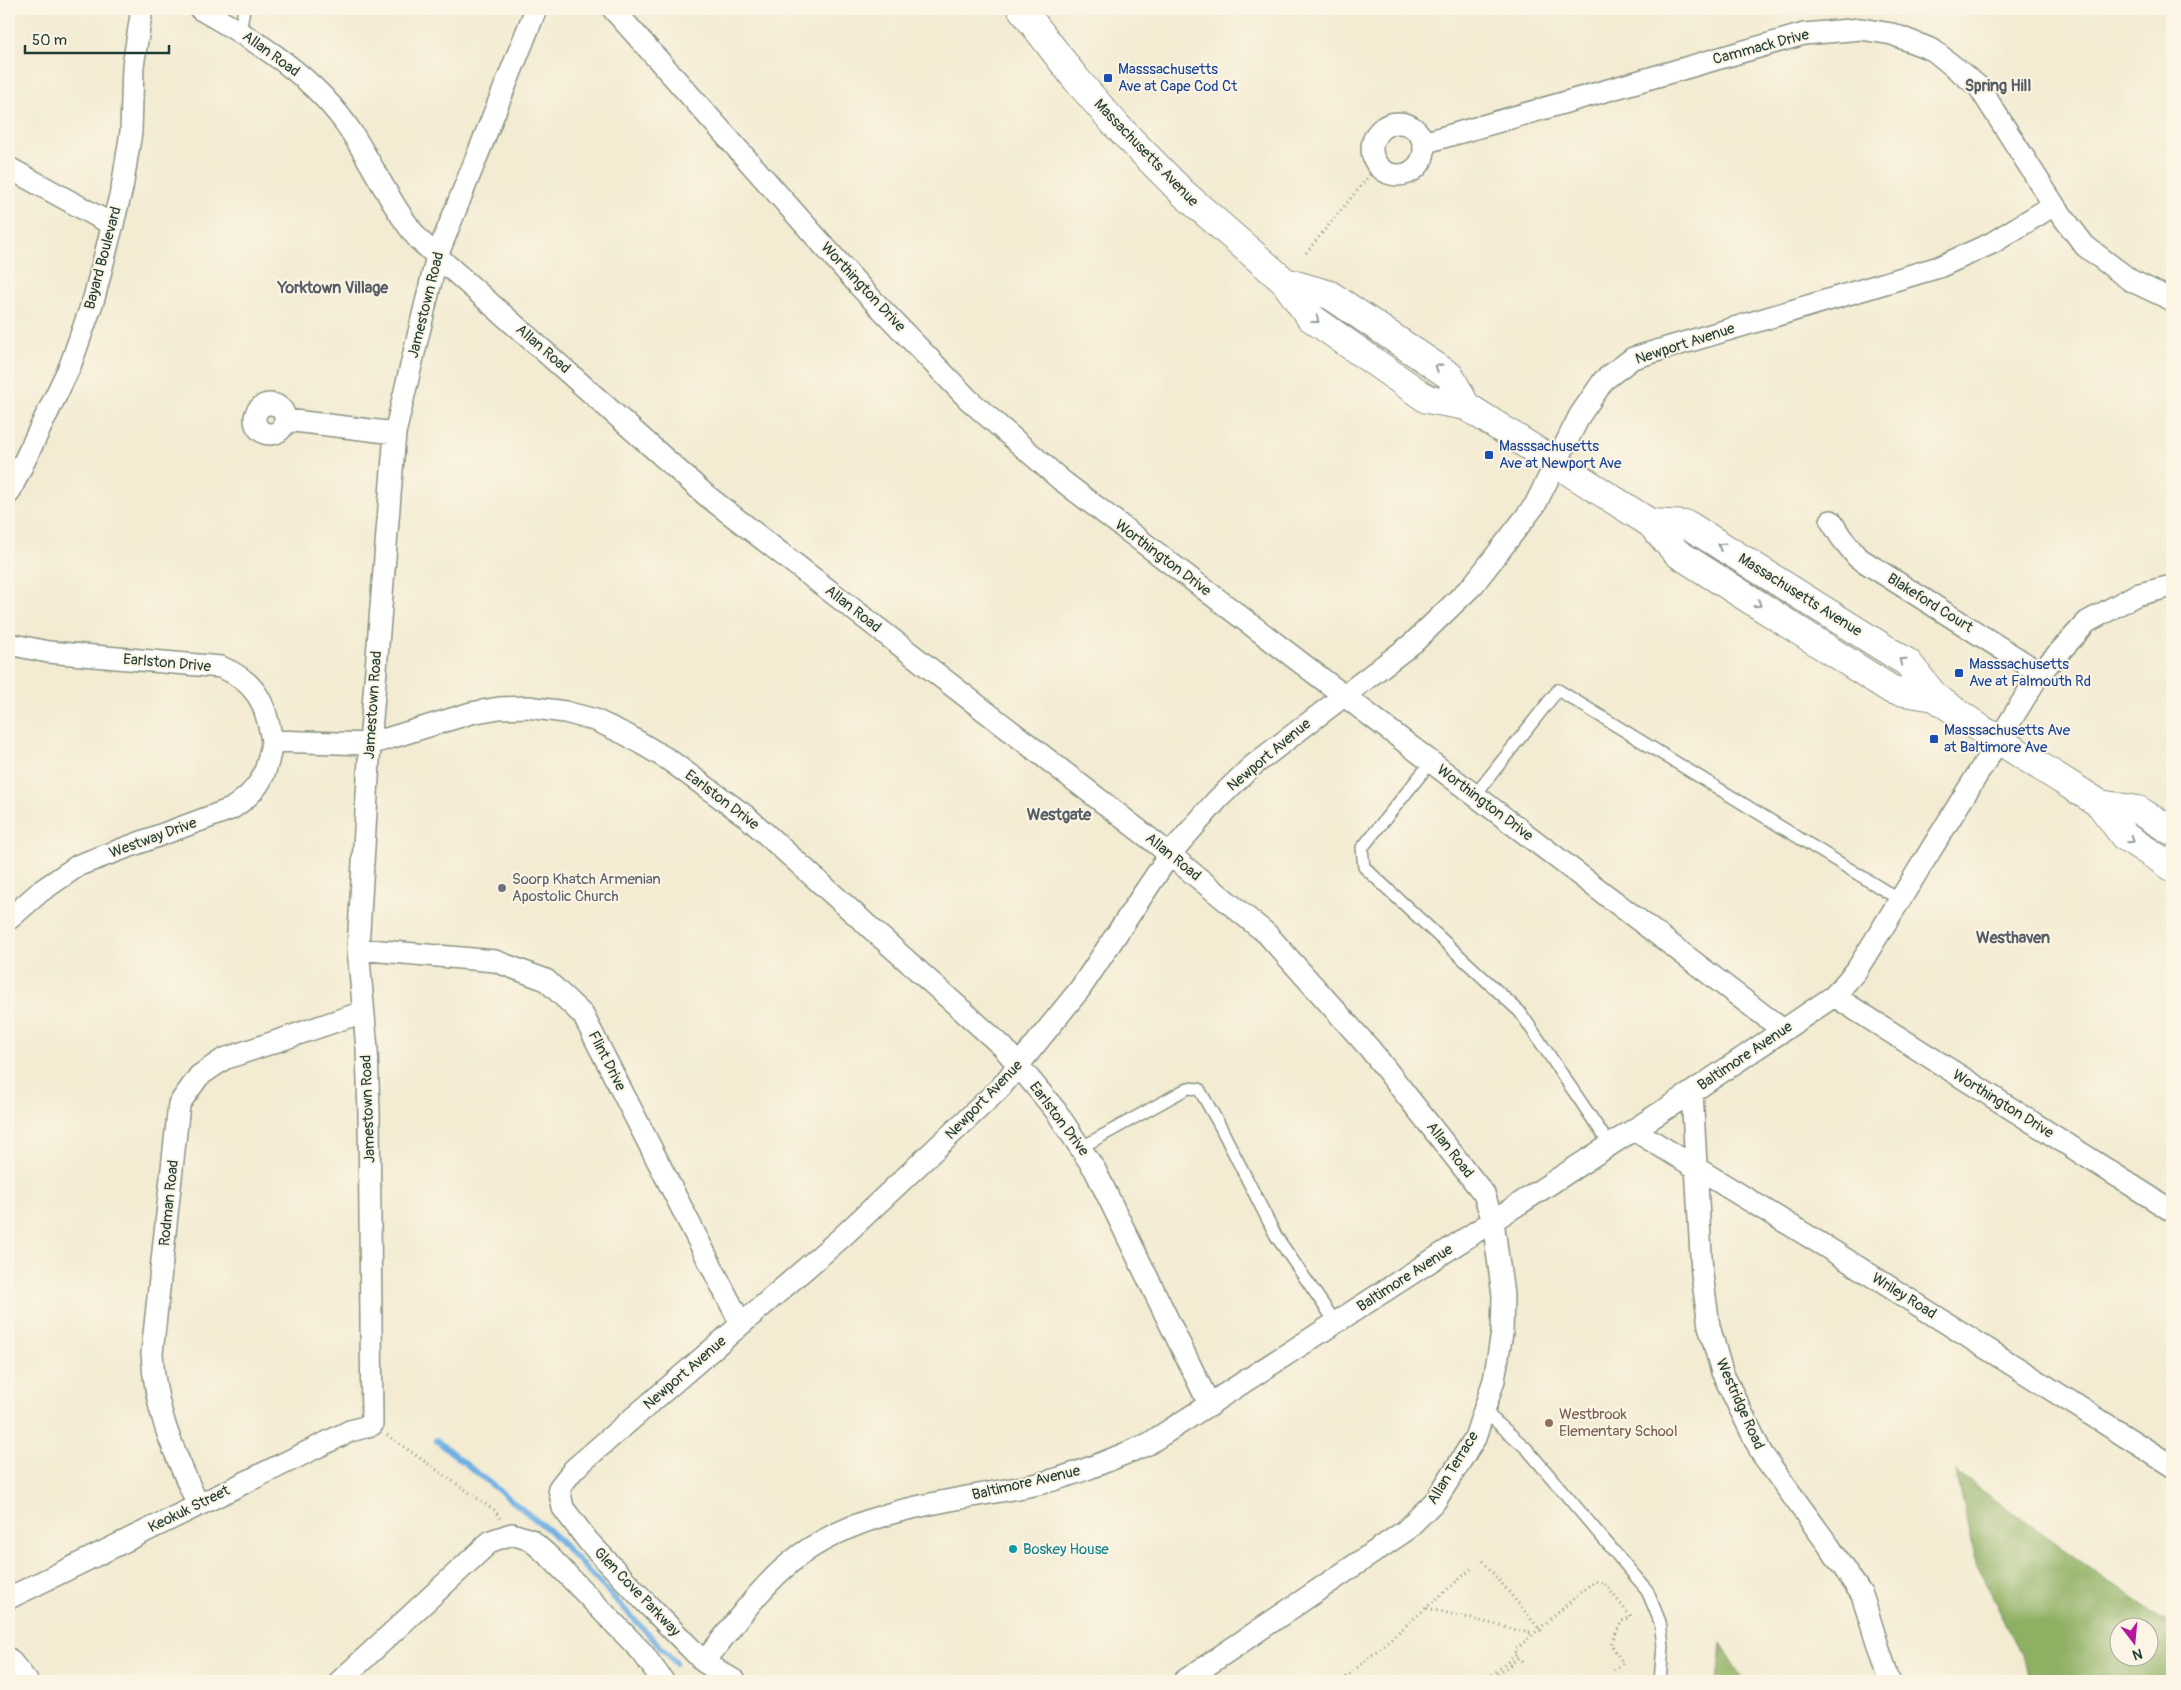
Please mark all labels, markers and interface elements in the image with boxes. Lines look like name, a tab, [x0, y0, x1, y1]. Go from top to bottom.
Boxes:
scale bar	[25, 22, 169, 54]
street label: Cammack Drive	[1711, 25, 1812, 69]
street label: Allan Road	[239, 27, 303, 81]
text: 50 m	[32, 31, 67, 50]
place label: Masssachusetts Ave at Cape Cod Ct	[1118, 60, 1238, 96]
marker: Masssachusetts Ave at Cape Cod Ct	[1102, 72, 1114, 84]
district label: Spring Hill	[1965, 76, 2031, 96]
street label: Massachusetts Avenue	[1090, 95, 1203, 211]
street label: Bayard Boulevard	[80, 204, 126, 312]
street label: Worthington Drive	[817, 238, 910, 336]
street label: Jamestown Road	[404, 250, 448, 360]
district label: Yorktown Village	[277, 278, 389, 298]
one-way arrow	[1310, 314, 1319, 323]
street label: Newport Avenue	[1633, 319, 1738, 369]
street label: Allan Road	[512, 320, 574, 378]
one-way arrow	[1434, 364, 1443, 374]
place label: Masssachusetts Ave at Newport Ave	[1499, 437, 1622, 473]
marker: Masssachusetts Ave at Newport Ave	[1483, 449, 1495, 461]
street label: Worthington Drive	[1111, 516, 1215, 601]
one-way arrow	[1717, 543, 1726, 552]
street label: Massachusetts Avenue	[1734, 549, 1866, 641]
street label: Blakeford Court	[1883, 569, 1977, 637]
street label: Allan Road	[821, 581, 885, 637]
one-way arrow	[1752, 598, 1761, 607]
street label: Earlston Drive	[122, 650, 212, 676]
street label: Jamestown Road	[360, 650, 386, 760]
place label: Masssachusetts Ave at Falmouth Rd	[1969, 655, 2091, 691]
one-way arrow	[1898, 658, 1908, 667]
marker: Masssachusetts Ave at Falmouth Rd	[1953, 667, 1965, 679]
street label: Newport Avenue	[1223, 714, 1315, 796]
place label: Masssachusetts Ave at Baltimore Ave	[1944, 721, 2071, 757]
marker: Masssachusetts Ave at Baltimore Ave	[1928, 733, 1940, 745]
street label: Worthington Drive	[1433, 761, 1537, 846]
street label: Earlston Drive	[681, 766, 763, 834]
district label: Westgate	[1027, 805, 1092, 825]
street label: Westway Drive	[107, 813, 200, 863]
street label: Allan Road	[1141, 829, 1205, 885]
one-way arrow	[2126, 834, 2135, 844]
place label: Soorp Khatch Armenian Apostolic Church	[512, 870, 661, 906]
marker: Soorp Khatch Armenian Apostolic Church	[496, 882, 508, 894]
district label: Westhaven	[1976, 928, 2050, 948]
street label: Baltimore Avenue	[1694, 1017, 1797, 1095]
street label: Flint Drive	[584, 1028, 630, 1095]
street label: Jamestown Road	[357, 1054, 379, 1164]
street label: Newport Avenue	[941, 1056, 1027, 1144]
street label: Worthington Drive	[1949, 1065, 2058, 1143]
street label: Earlston Drive	[1025, 1078, 1093, 1160]
street label: Allan Road	[1422, 1118, 1478, 1182]
street label: Rodman Road	[155, 1159, 183, 1247]
street label: Baltimore Avenue	[1353, 1240, 1457, 1316]
street label: Wriley Road	[1868, 1269, 1940, 1323]
street label: Newport Avenue	[640, 1331, 731, 1414]
street label: Westridge Road	[1711, 1356, 1769, 1452]
place label: Westbrook Elementary School	[1559, 1405, 1678, 1441]
marker: Westbrook Elementary School	[1543, 1417, 1555, 1429]
street label: Allan Terrace	[1423, 1427, 1483, 1508]
street label: Baltimore Avenue	[970, 1461, 1083, 1505]
street label: Keokuk Street	[145, 1481, 234, 1537]
place label: Boskey House	[1023, 1540, 1109, 1559]
street label: Glen Cove Parkway	[590, 1543, 685, 1641]
marker: Boskey House	[1007, 1543, 1019, 1555]
north arrow	[2108, 1618, 2158, 1668]
text: N	[2131, 1645, 2144, 1663]

